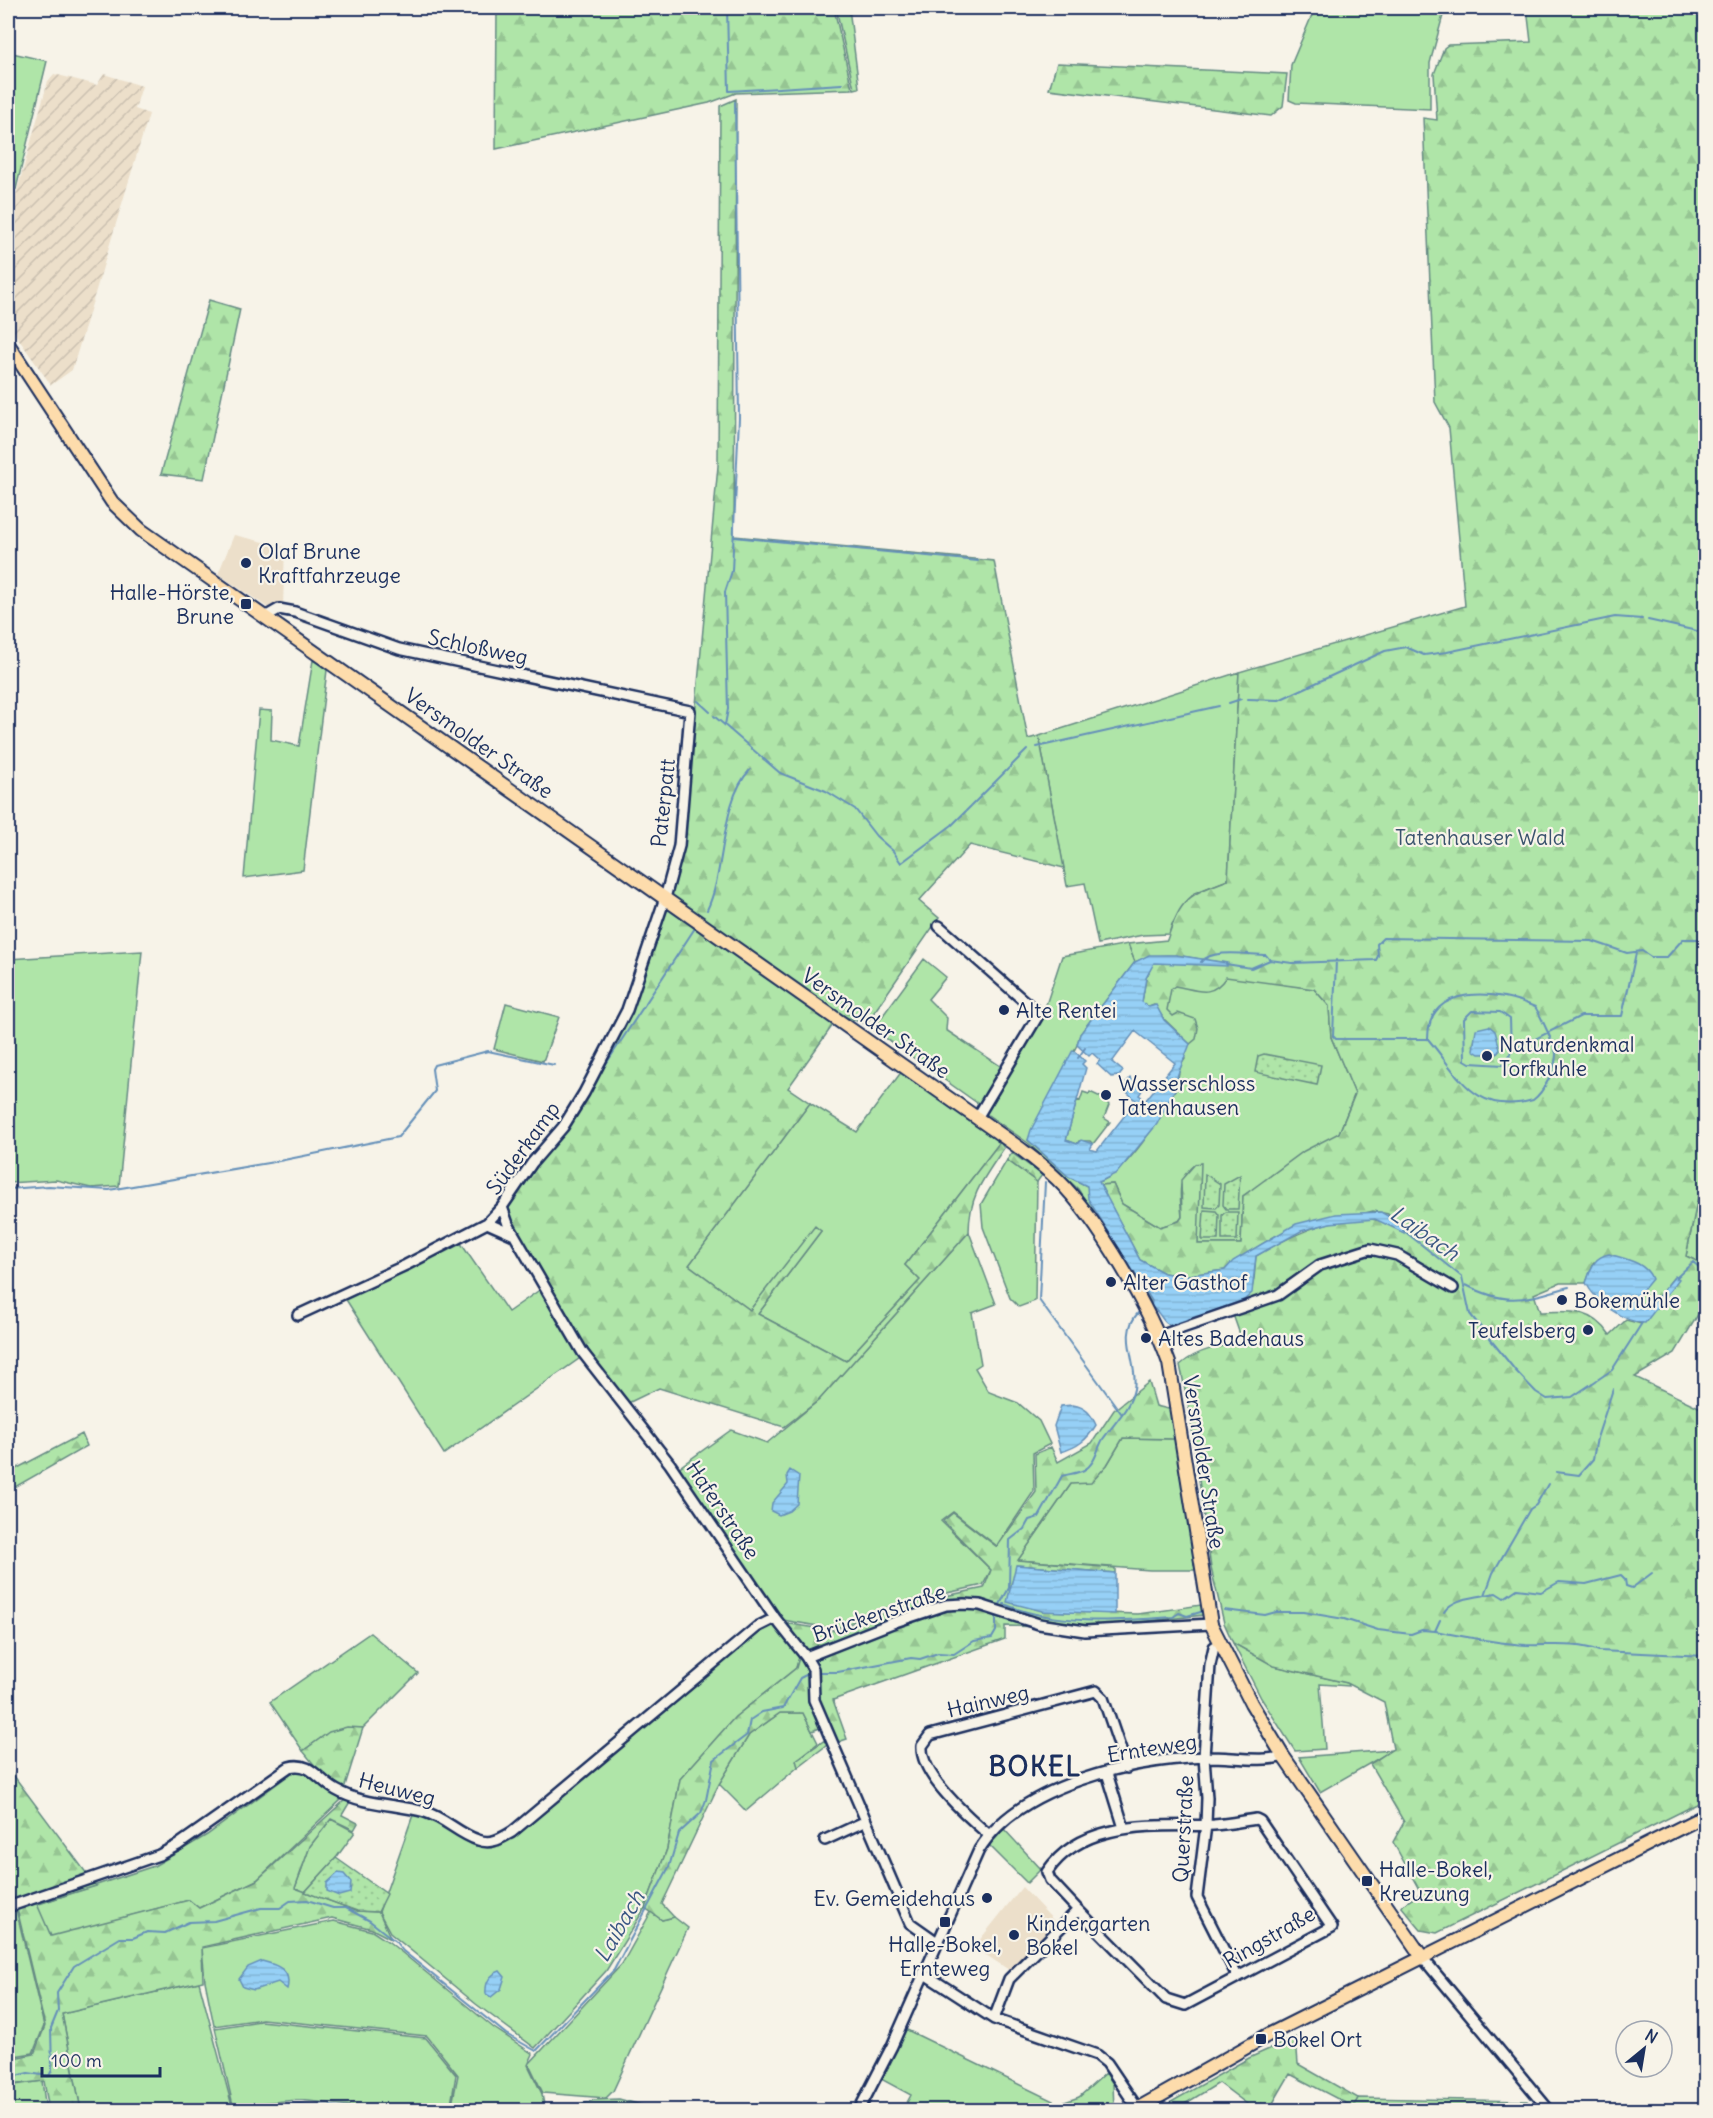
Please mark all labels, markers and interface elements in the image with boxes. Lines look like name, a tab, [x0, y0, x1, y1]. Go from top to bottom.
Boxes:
place label: Olaf Brune Kraftfahrzeuge	[258, 538, 401, 589]
marker: Olaf Brune Kraftfahrzeuge	[239, 556, 253, 570]
place label: Halle-Hörste, Brune	[110, 579, 234, 630]
marker: Halle-Hörste, Brune	[239, 597, 253, 611]
street label: Schloßweg	[426, 623, 530, 671]
street label: Versmolder Straße	[399, 682, 559, 804]
street label: Paterpatt	[645, 757, 681, 849]
park label: Tatenhauser Wald	[1395, 824, 1565, 851]
street label: Versmolder Straße	[796, 962, 956, 1084]
place label: Alte Rentei	[1016, 997, 1116, 1024]
marker: Alte Rentei	[997, 1003, 1011, 1017]
place label: Naturdenkmal Torfkuhle	[1499, 1031, 1635, 1082]
marker: Naturdenkmal Torfkuhle	[1480, 1049, 1494, 1063]
place label: Wasserschloss Tatenhausen	[1118, 1070, 1255, 1121]
marker: Wasserschloss Tatenhausen	[1099, 1088, 1113, 1102]
street label: Süderkamp	[480, 1096, 566, 1200]
water label: Laibach	[1385, 1199, 1466, 1268]
place label: Alter Gasthof	[1123, 1269, 1248, 1296]
marker: Alter Gasthof	[1104, 1275, 1118, 1289]
place label: Bokemühle	[1574, 1287, 1680, 1314]
marker: Bokemühle	[1555, 1293, 1569, 1307]
place label: Teufelsberg	[1468, 1317, 1576, 1344]
marker: Teufelsberg	[1581, 1323, 1595, 1337]
place label: Altes Badehaus	[1158, 1325, 1304, 1352]
marker: Altes Badehaus	[1139, 1331, 1153, 1345]
street label: Versmolder Straße	[1177, 1373, 1231, 1551]
street label: Haferstraße	[680, 1456, 766, 1564]
street label: Brückenstraße	[809, 1578, 949, 1648]
street label: Hainweg	[944, 1678, 1032, 1724]
street label: Ernteweg	[1105, 1728, 1199, 1768]
district label: BOKEL	[988, 1749, 1082, 1783]
street label: Heuweg	[356, 1766, 438, 1812]
street label: Querstraße	[1167, 1775, 1199, 1883]
place label: Halle-Bokel, Kreuzung	[1379, 1856, 1492, 1907]
marker: Halle-Bokel, Kreuzung	[1360, 1874, 1374, 1888]
water label: Laibach	[587, 1884, 651, 1967]
place label: Ev. Gemeidehaus	[814, 1885, 975, 1912]
marker: Ev. Gemeidehaus	[980, 1891, 994, 1905]
street label: Ringstraße	[1218, 1900, 1320, 1974]
place label: Kindergarten Bokel	[1026, 1910, 1150, 1961]
marker: Halle-Bokel, Ernteweg	[938, 1915, 952, 1929]
marker: Kindergarten Bokel	[1007, 1928, 1021, 1942]
place label: Halle-Bokel, Ernteweg	[888, 1931, 1002, 1982]
north arrow	[1614, 2019, 1674, 2079]
text: N	[1642, 2025, 1661, 2047]
place label: Bokel Ort	[1273, 2026, 1362, 2053]
marker: Bokel Ort	[1254, 2032, 1268, 2046]
scale bar	[42, 2040, 160, 2078]
text: 100 m	[51, 2049, 102, 2072]

